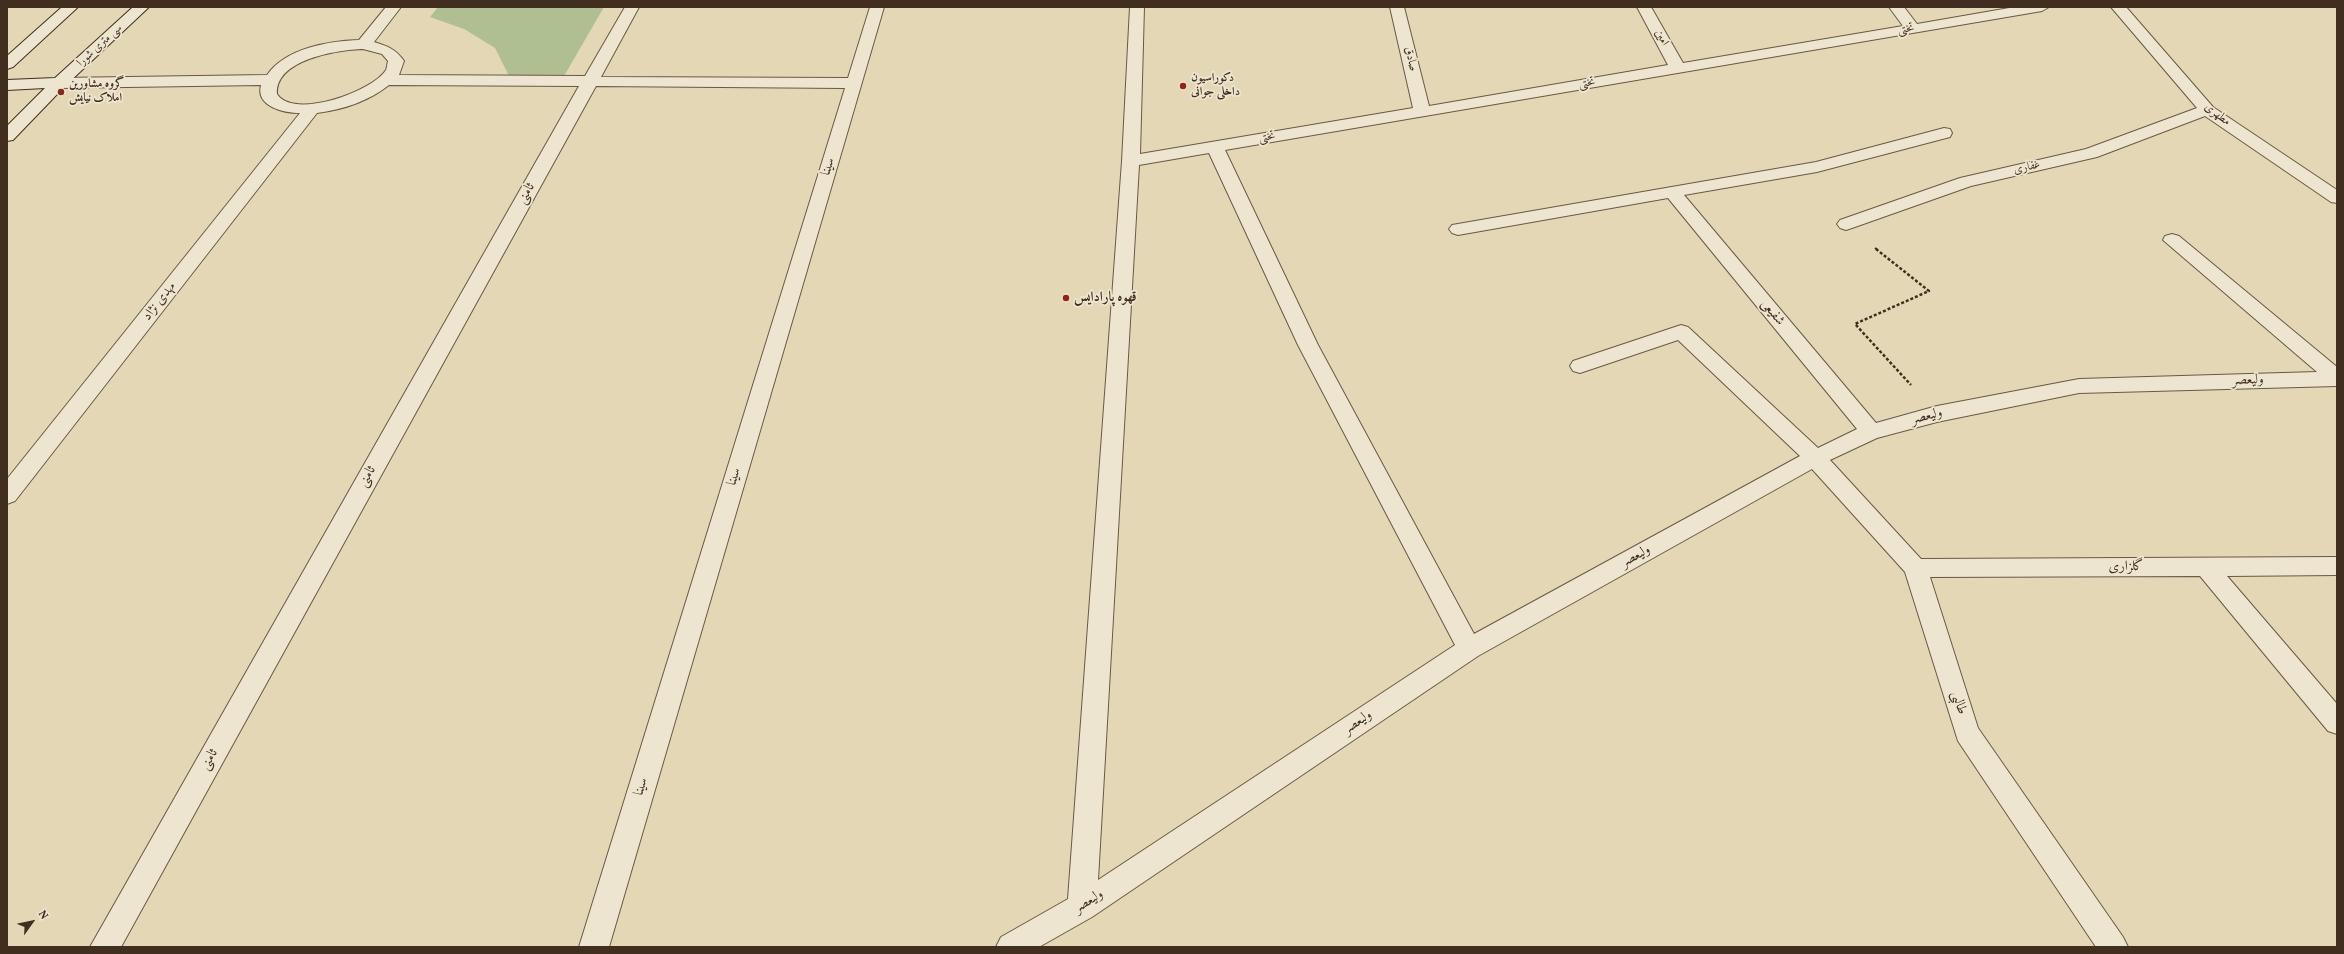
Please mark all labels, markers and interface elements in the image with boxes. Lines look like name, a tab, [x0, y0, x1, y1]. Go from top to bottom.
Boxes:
street label: سی متری شورا	[74, 21, 126, 71]
street label: تختی	[1897, 21, 1915, 39]
street label: امین	[1651, 27, 1671, 49]
street label: صادق	[1400, 45, 1420, 73]
place label: دکوراسیون داخلی جوانی	[1191, 72, 1240, 100]
street label: تختی	[1578, 75, 1596, 93]
place label: گروه مشاورین املاک نیایش	[69, 78, 124, 106]
marker: دکوراسیون داخلی جوانی	[1178, 81, 1188, 91]
marker: گروه مشاورین املاک نیایش	[56, 87, 66, 97]
street label: مطهری	[2201, 100, 2233, 130]
street label: تختی	[1258, 129, 1276, 147]
street label: سینا	[818, 156, 840, 178]
street label: غفاری	[2012, 158, 2042, 178]
street label: ثامنی	[514, 181, 540, 207]
street label: مهدی نژاد	[140, 279, 180, 325]
place label: قهوه پارادایس	[1074, 290, 1137, 306]
marker: قهوه پارادایس	[1061, 293, 1071, 303]
street label: شفیعی	[1756, 296, 1788, 330]
street label: ولیعصر	[2232, 372, 2264, 390]
street label: ولیعصر	[1910, 405, 1944, 429]
street label: ثامنی	[355, 464, 381, 490]
street label: سینا	[724, 466, 746, 488]
street label: ولیعصر	[1618, 542, 1654, 572]
street label: گلزاری	[2108, 559, 2144, 575]
street label: طالبی	[1946, 689, 1970, 717]
street label: ولیعصر	[1340, 707, 1376, 739]
street label: ثامنی	[197, 747, 223, 773]
street label: سینا	[631, 776, 653, 798]
street label: ولیعصر	[1071, 887, 1107, 917]
north arrow	[12, 902, 52, 942]
text: N	[34, 908, 51, 923]

